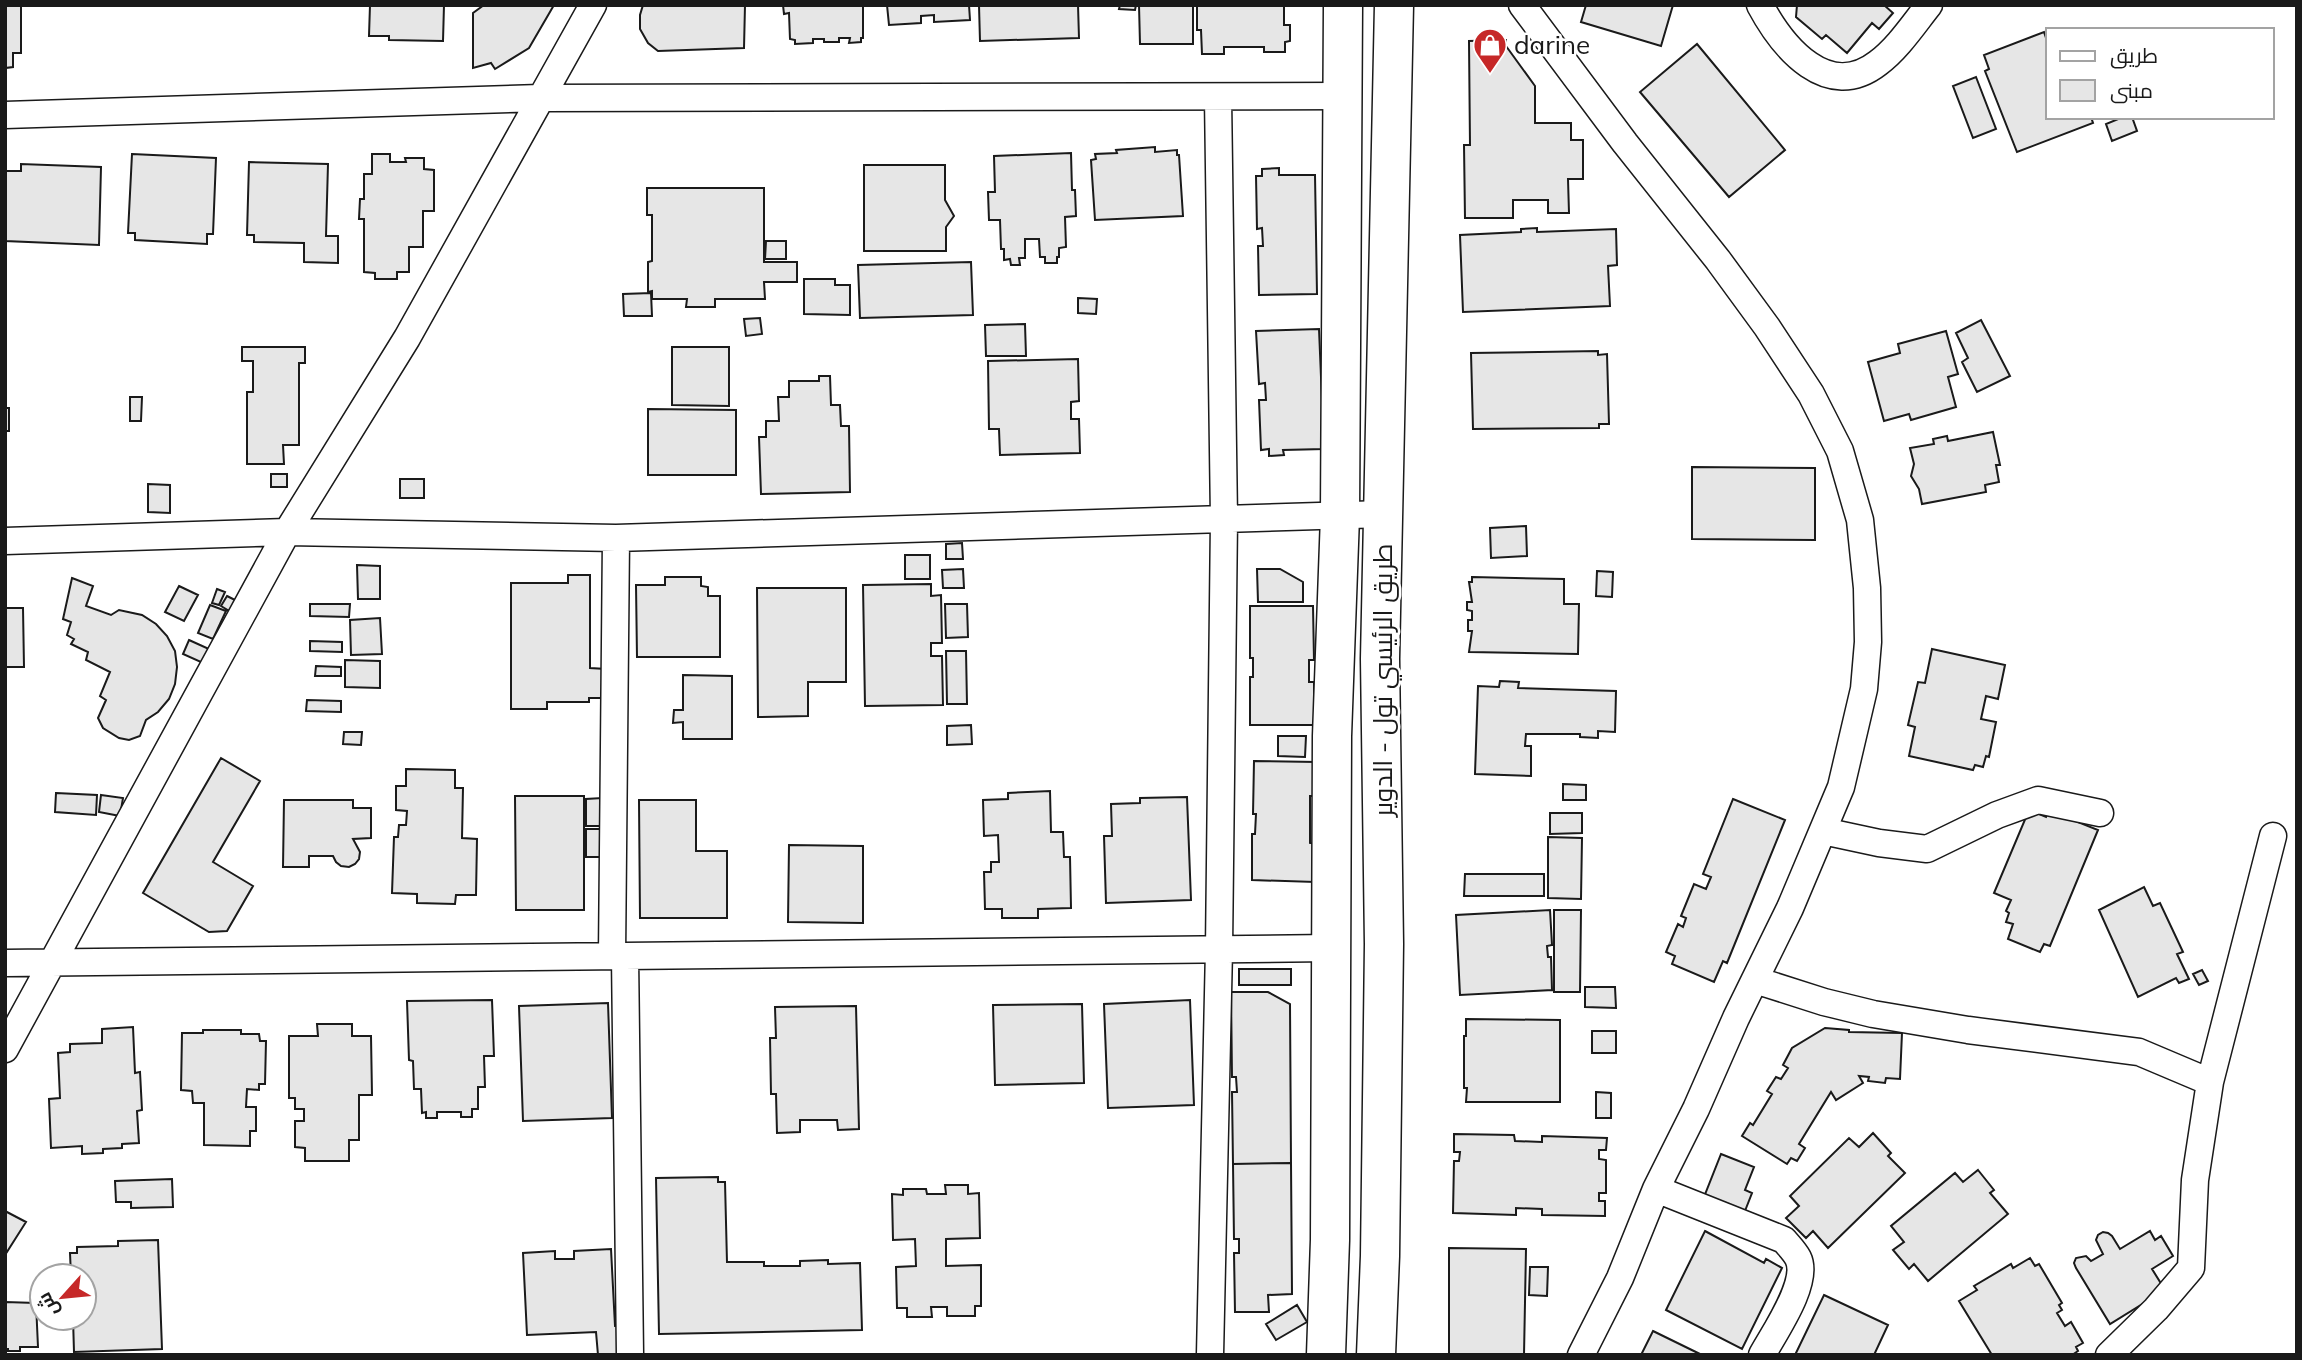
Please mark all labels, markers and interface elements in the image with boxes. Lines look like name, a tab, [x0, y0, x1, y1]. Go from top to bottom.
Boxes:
shop icon: darine	[1471, 26, 1509, 75]
place label: darine	[1514, 28, 1590, 61]
legend	[2046, 28, 2274, 119]
text: طريق	[2110, 42, 2158, 69]
text: مبنى	[2110, 77, 2153, 104]
street label: طريق الرئيسي تول - الدوير	[1366, 543, 1402, 819]
north arrow	[28, 1262, 98, 1332]
text: ش	[32, 1288, 64, 1321]

